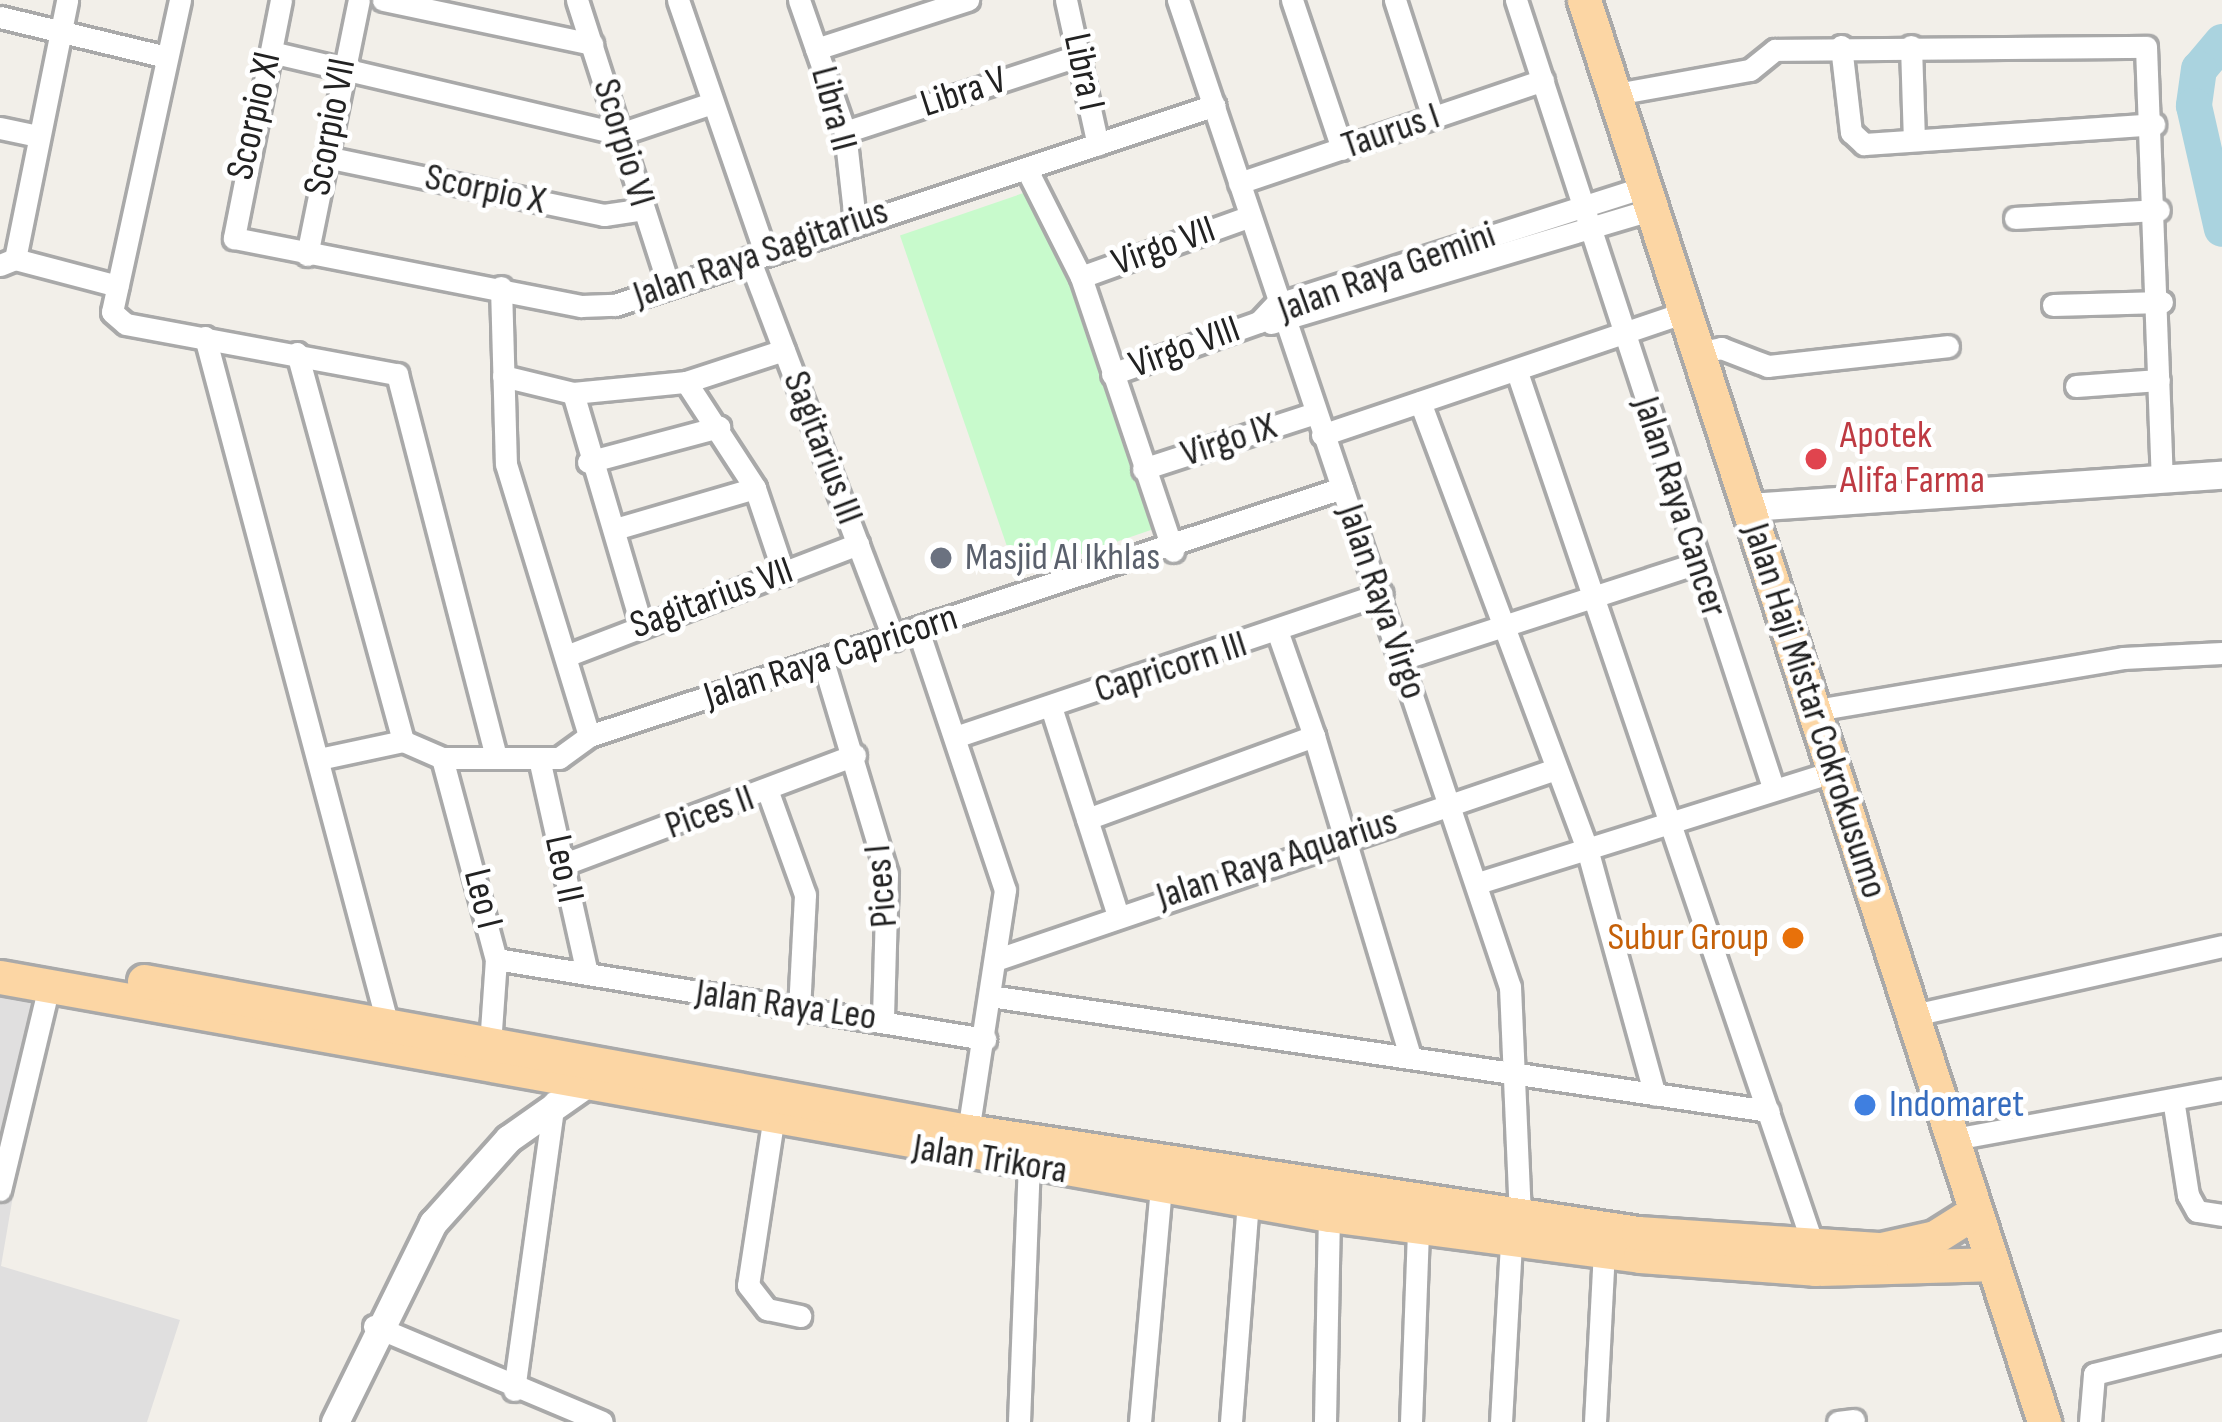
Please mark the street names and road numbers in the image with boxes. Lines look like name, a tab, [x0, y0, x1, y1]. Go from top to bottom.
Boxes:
street label: Libra I	[1052, 29, 1114, 115]
street label: Scorpio XI	[218, 48, 292, 184]
street label: Scorpio VII	[295, 55, 367, 199]
street label: Libra V	[915, 57, 1013, 129]
street label: Libra II	[799, 62, 867, 156]
street label: Scorpio VI	[582, 74, 664, 212]
street label: Taurus I	[1336, 94, 1446, 170]
street label: Scorpio X	[421, 154, 549, 226]
street label: Jalan Raya Sagitarius	[628, 189, 894, 319]
street label: Virgo VII	[1106, 207, 1222, 287]
street label: Jalan Raya Gemini	[1272, 212, 1502, 334]
street label: Virgo VIII	[1123, 307, 1247, 389]
street label: Sagitarius III	[772, 365, 872, 531]
street label: Jalan Raya Cancer	[1621, 391, 1737, 623]
street label: Virgo IX	[1176, 404, 1282, 478]
street label: Jalan Raya Virgo	[1326, 499, 1436, 705]
street label: Jalan Haji Mistar Cokrokusumo	[1731, 518, 1897, 904]
street label: Sagitarius VII	[624, 548, 800, 650]
street label: Jalan Raya Capricorn	[698, 595, 964, 721]
street label: Capricorn III	[1089, 621, 1253, 715]
street label: Pices II	[659, 775, 761, 851]
street label: Jalan Raya Aquarius	[1151, 799, 1403, 921]
street label: Leo II	[533, 831, 593, 907]
street label: Pices I	[855, 843, 909, 929]
street label: Leo I	[452, 864, 512, 934]
street label: Jalan Raya Leo	[693, 970, 879, 1042]
street label: Jalan Trikora	[909, 1125, 1071, 1195]

